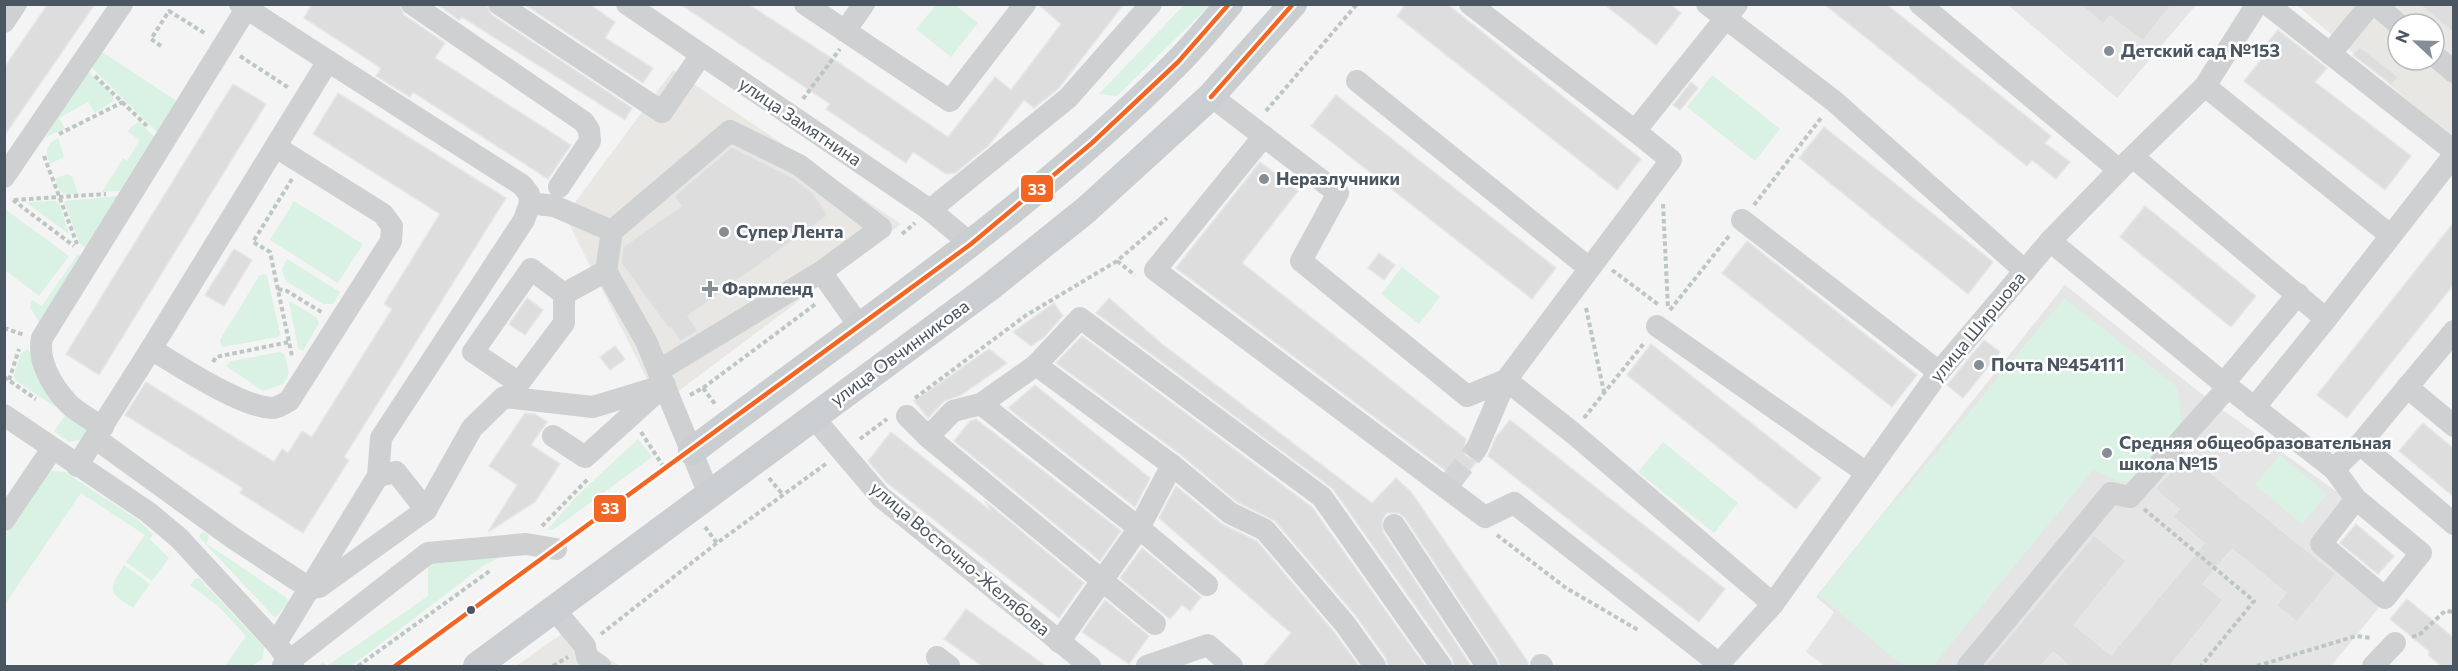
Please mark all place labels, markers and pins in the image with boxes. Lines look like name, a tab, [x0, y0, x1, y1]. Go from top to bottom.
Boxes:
place label: Детский сад №153	[2121, 39, 2280, 61]
marker: Детский сад №153	[2102, 44, 2116, 58]
place label: Неразлучники	[1276, 167, 1400, 189]
marker: Неразлучники	[1257, 172, 1271, 186]
place label: Супер Лента	[736, 220, 843, 242]
marker: Супер Лента	[717, 225, 731, 239]
place label: Фармленд	[722, 277, 813, 299]
marker: Фармленд	[703, 282, 717, 296]
place label: Почта №454111	[1991, 353, 2124, 375]
marker: Почта №454111	[1972, 358, 1986, 372]
place label: Средняя общеобразовательная школа №15	[2119, 431, 2392, 474]
marker: Средняя общеобразовательная школа №15	[2100, 446, 2114, 460]
unlabelled marker	[465, 604, 477, 616]

